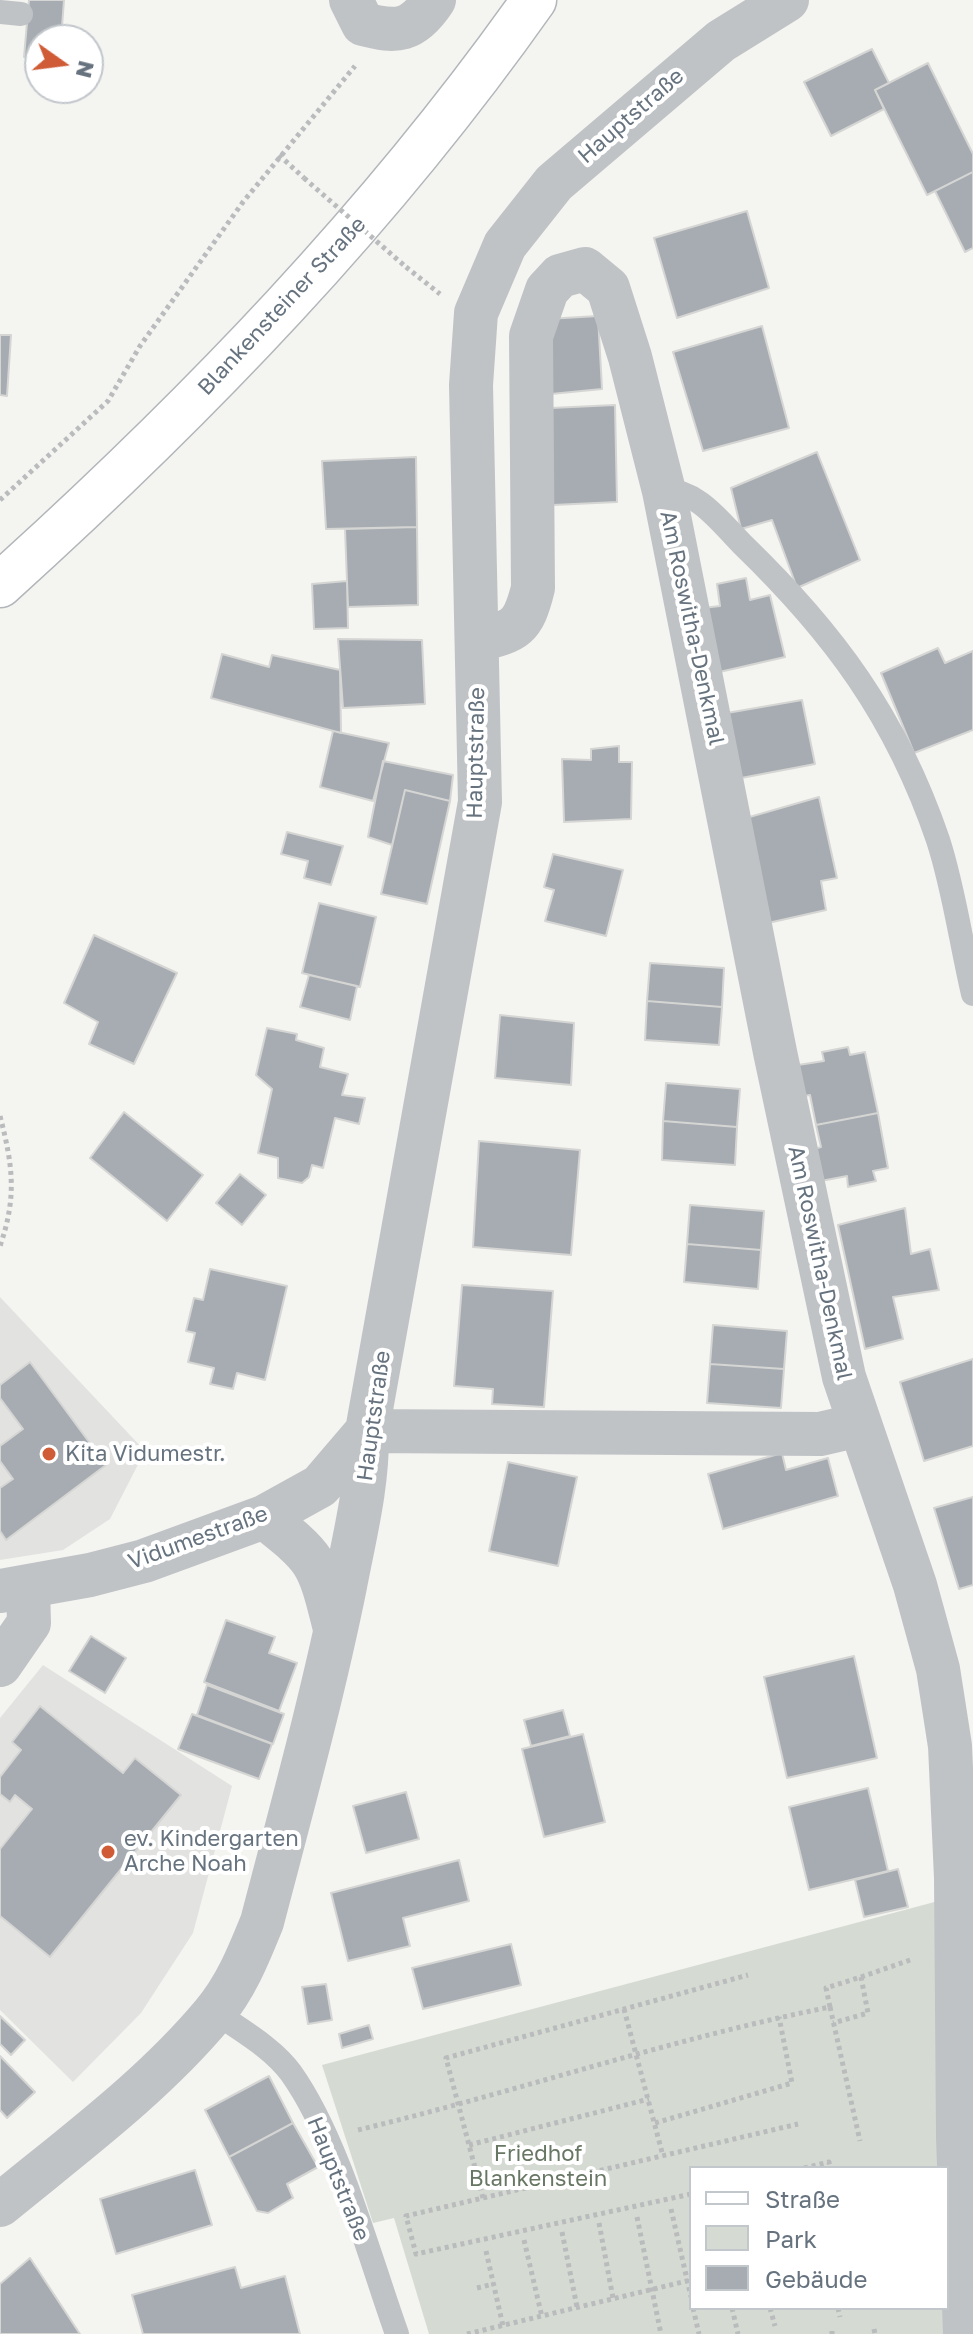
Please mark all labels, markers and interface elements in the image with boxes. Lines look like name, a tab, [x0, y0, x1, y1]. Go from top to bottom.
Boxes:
north arrow	[24, 24, 104, 104]
text: N	[71, 58, 101, 81]
street label: Hauptstraße	[573, 63, 689, 169]
street label: Blankensteiner Straße	[192, 211, 372, 401]
street label: Am Roswitha-Denkmal	[654, 508, 730, 748]
street label: Hauptstraße	[462, 687, 490, 819]
street label: Am Roswitha-Denkmal	[782, 1143, 858, 1383]
street label: Hauptstraße	[352, 1349, 396, 1483]
place label: Kita Vidumestr.	[65, 1441, 226, 1467]
marker: Kita Vidumestr.	[40, 1445, 58, 1463]
street label: Vidumestraße	[125, 1501, 271, 1575]
place label: ev. Kindergarten Arche Noah	[124, 1826, 299, 1878]
marker: ev. Kindergarten Arche Noah	[99, 1843, 117, 1861]
street label: Hauptstraße	[301, 2113, 375, 2245]
park label: Friedhof Blankenstein	[469, 2141, 607, 2192]
legend	[689, 2166, 949, 2310]
text: Straße	[765, 2184, 840, 2213]
text: Park	[765, 2224, 817, 2253]
text: Gebäude	[765, 2264, 867, 2293]

